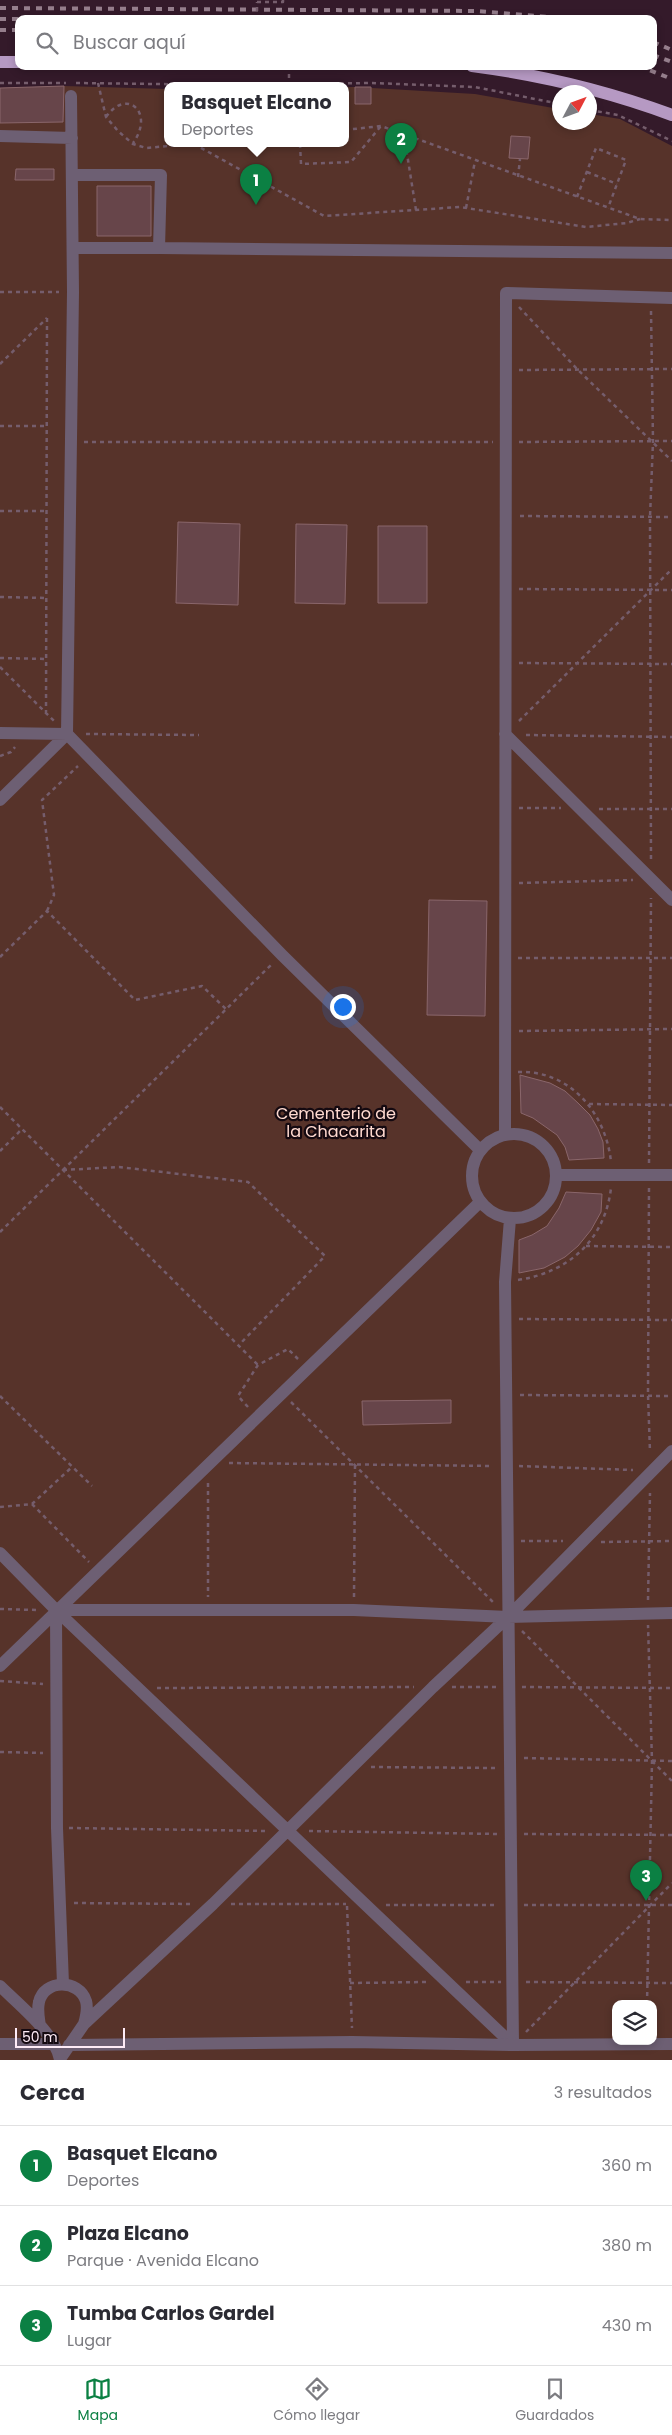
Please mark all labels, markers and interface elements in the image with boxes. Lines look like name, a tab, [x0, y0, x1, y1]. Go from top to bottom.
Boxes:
search box	[15, 15, 657, 70]
icon: search	[33, 29, 61, 57]
text: Buscar aquí	[73, 29, 186, 56]
popup	[164, 82, 349, 147]
north arrow	[552, 85, 597, 130]
text: Basquet Elcano	[181, 89, 332, 116]
text: Deportes	[181, 118, 254, 141]
pin: 2	[385, 123, 417, 164]
pin: 1	[240, 164, 272, 205]
your location	[330, 994, 356, 1020]
park label: Cementerio de la Chacarita	[276, 1102, 396, 1143]
pin: 3	[630, 1860, 662, 1901]
map controls	[612, 2000, 657, 2045]
button: layers	[612, 2000, 657, 2045]
scale bar	[15, 2025, 125, 2048]
text: 50 m	[22, 2027, 58, 2047]
text: Cerca	[20, 2078, 85, 2107]
text: 3 resultados	[554, 2081, 652, 2104]
text: Basquet Elcano	[67, 2140, 217, 2167]
text: 1	[33, 2154, 39, 2177]
text: 360 m	[602, 2154, 652, 2177]
text: Deportes	[67, 2169, 139, 2192]
text: Plaza Elcano	[67, 2220, 189, 2247]
text: 2	[31, 2234, 41, 2257]
text: 380 m	[602, 2234, 652, 2257]
text: Parque · Avenida Elcano	[67, 2249, 259, 2272]
text: Tumba Carlos Gardel	[67, 2300, 275, 2327]
text: 3	[31, 2314, 41, 2337]
text: 430 m	[602, 2314, 652, 2337]
text: Lugar	[67, 2329, 112, 2352]
tab: Mapa	[78, 2375, 118, 2426]
tab: Cómo llegar	[273, 2375, 360, 2426]
tab: Guardados	[515, 2375, 594, 2426]

